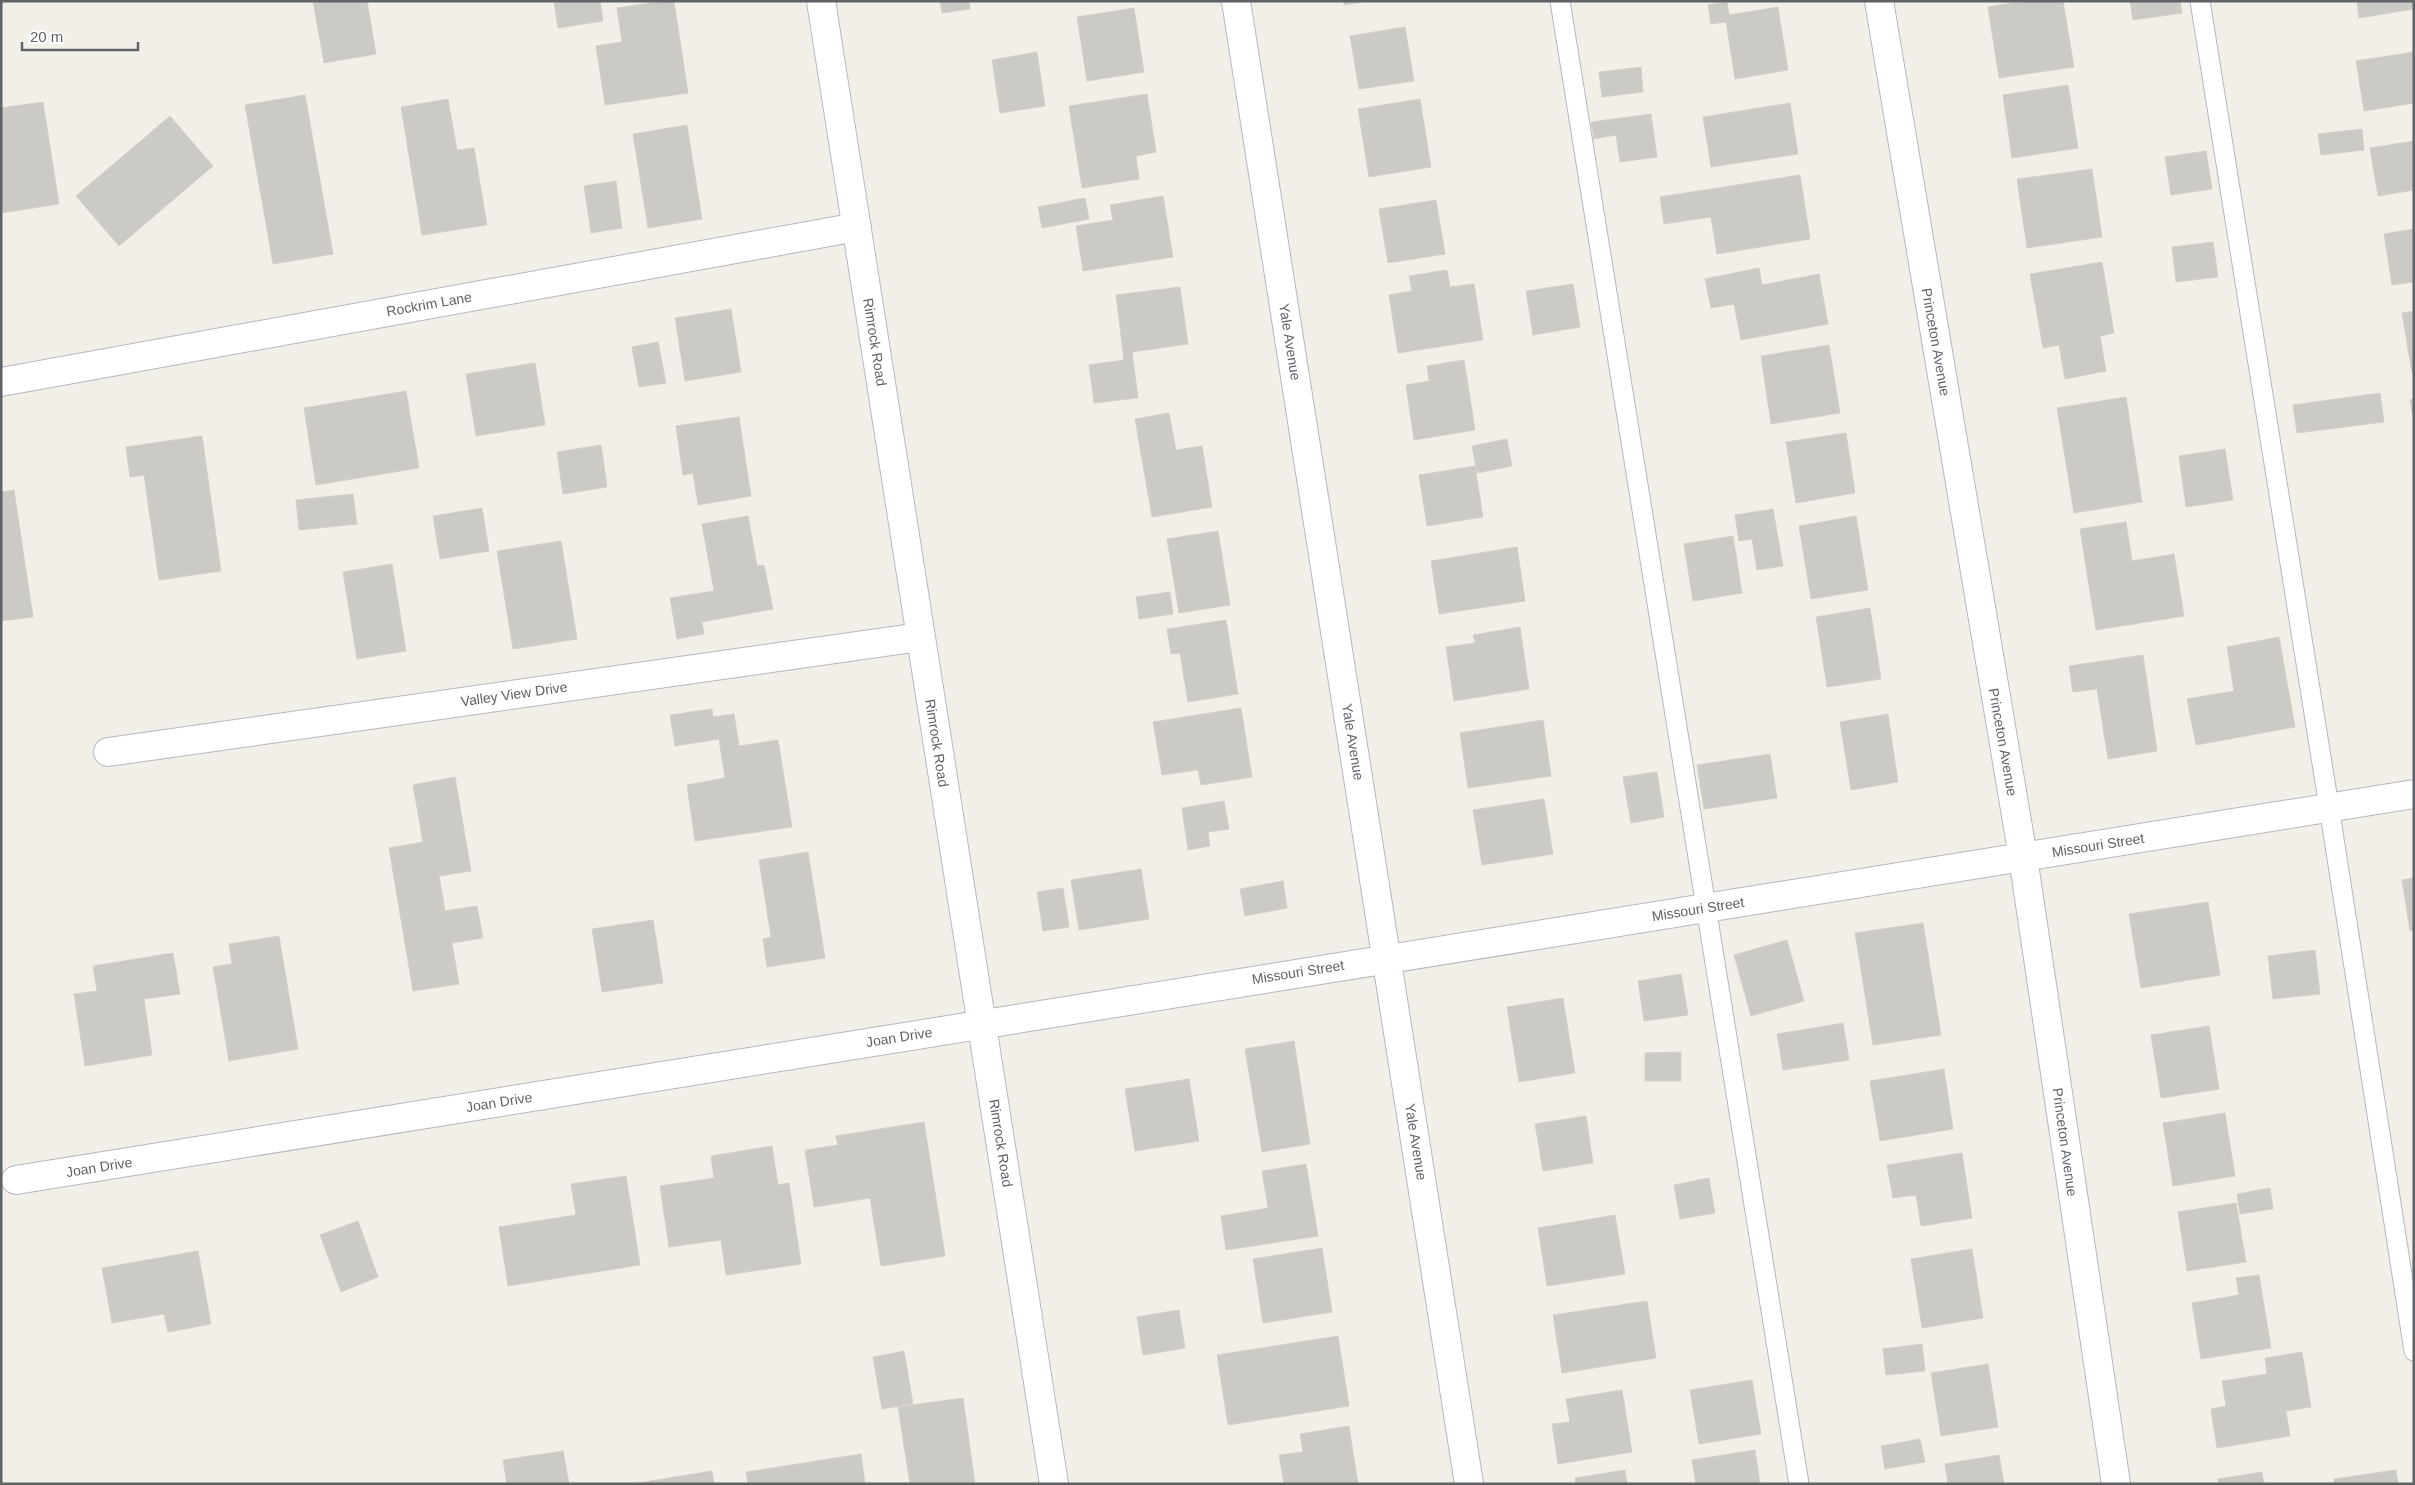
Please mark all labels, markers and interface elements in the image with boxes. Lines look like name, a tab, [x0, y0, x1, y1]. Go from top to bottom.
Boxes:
scale bar	[22, 20, 139, 52]
text: 20 m	[30, 28, 63, 45]
street label: Princeton Avenue	[1919, 287, 1953, 398]
street label: Rockrim Lane	[385, 289, 473, 319]
street label: Rimrock Road	[860, 297, 890, 387]
street label: Yale Avenue	[1276, 303, 1304, 382]
street label: Valley View Drive	[460, 679, 569, 709]
street label: Princeton Avenue	[1986, 687, 2020, 798]
street label: Rimrock Road	[922, 698, 952, 788]
street label: Yale Avenue	[1339, 703, 1367, 782]
street label: Missouri Street	[2051, 830, 2145, 860]
street label: Missouri Street	[1651, 894, 1745, 924]
street label: Missouri Street	[1251, 957, 1345, 987]
street label: Joan Drive	[865, 1024, 934, 1050]
street label: Princeton Avenue	[2049, 1087, 2081, 1198]
street label: Joan Drive	[465, 1089, 534, 1115]
street label: Rimrock Road	[986, 1098, 1016, 1188]
street label: Yale Avenue	[1402, 1103, 1430, 1182]
street label: Joan Drive	[65, 1154, 134, 1180]

